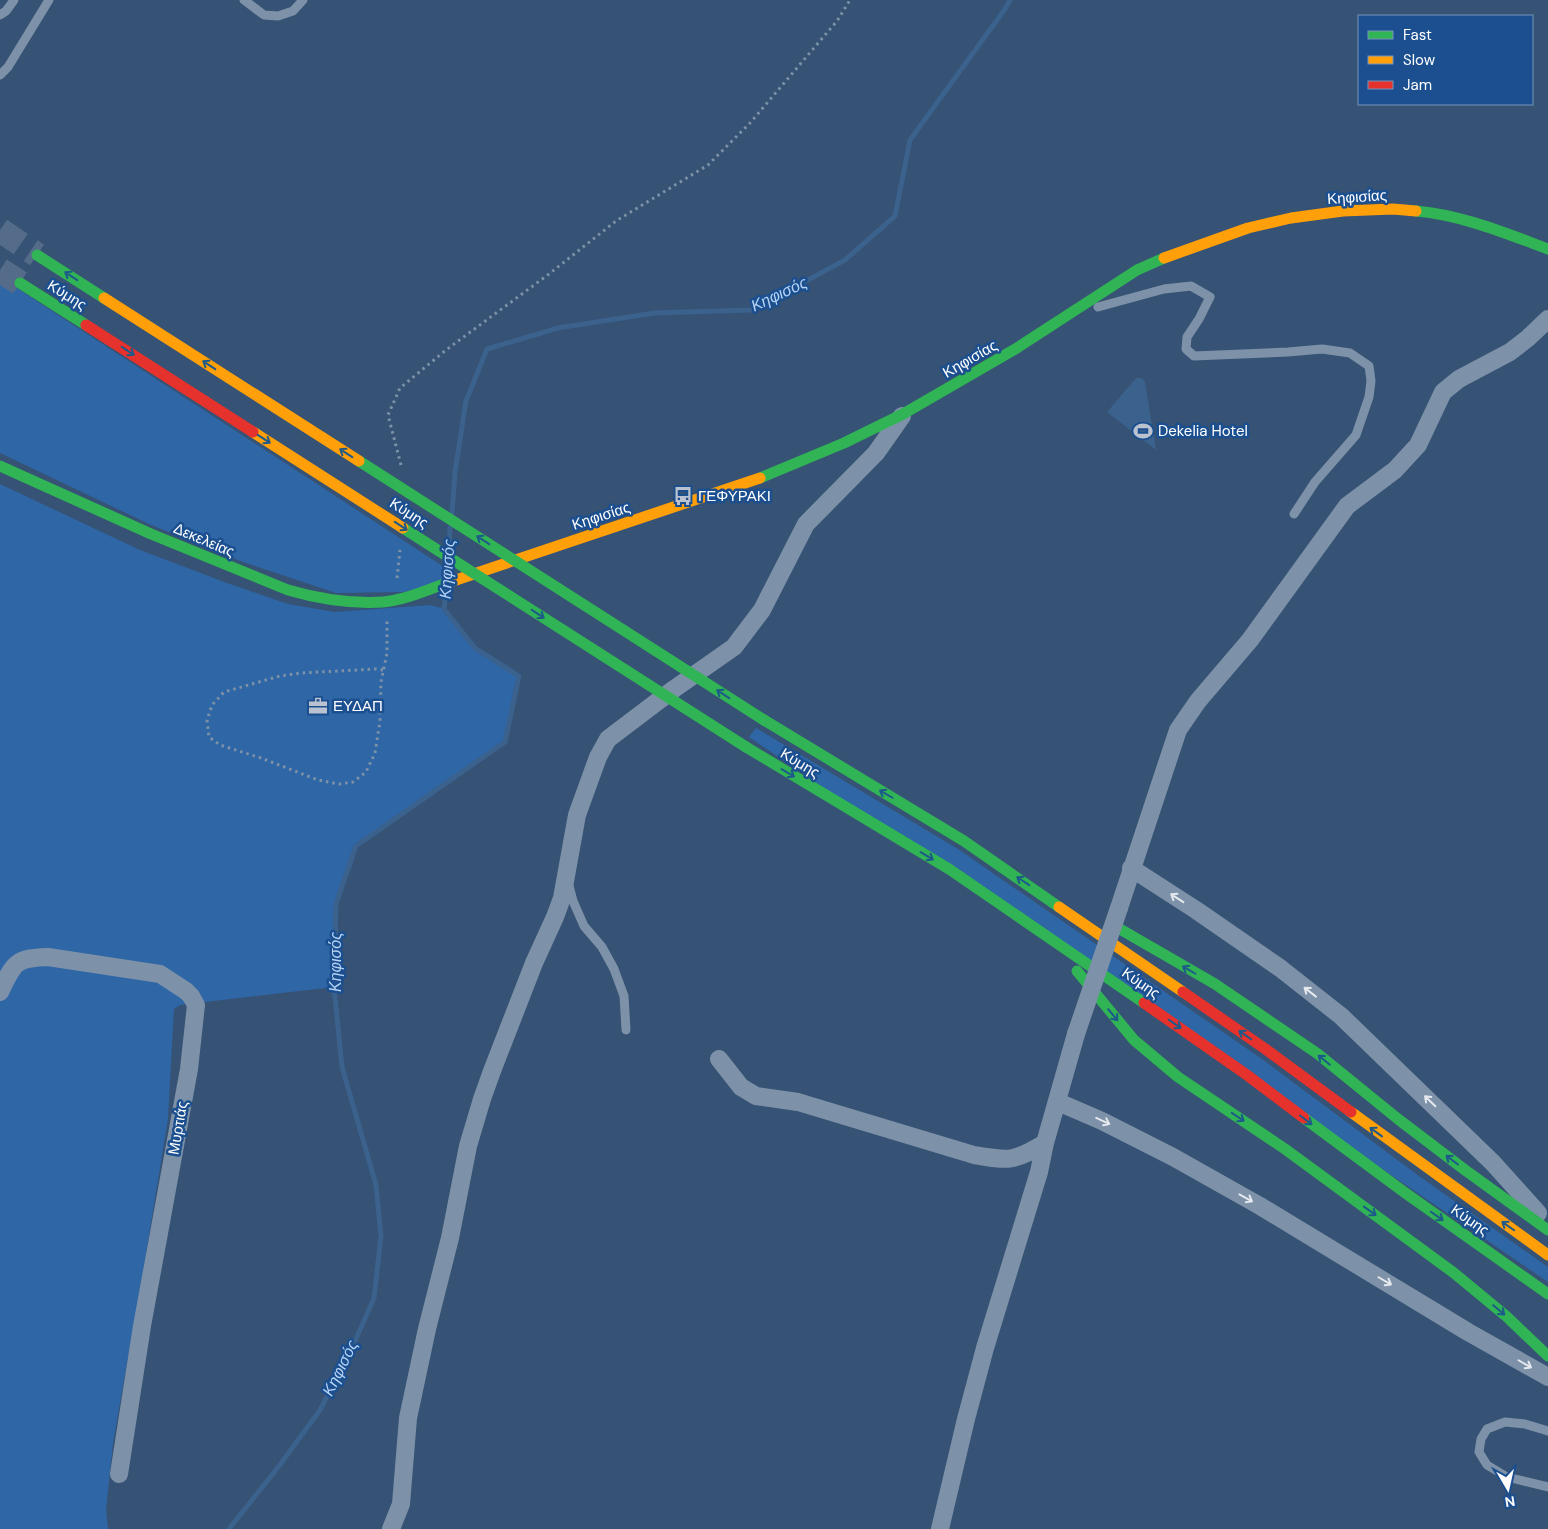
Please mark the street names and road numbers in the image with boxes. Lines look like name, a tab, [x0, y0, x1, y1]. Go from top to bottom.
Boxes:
street label: Κηφισίας	[1326, 185, 1388, 209]
street label: Κύμης	[44, 275, 90, 315]
street label: Κηφισίας	[939, 335, 1001, 383]
street label: Κύμης	[386, 493, 432, 533]
street label: Κηφισίας	[569, 497, 633, 535]
street label: Δεκελείας	[170, 518, 238, 562]
street label: Κύμης	[777, 744, 823, 782]
street label: Κύμης	[1118, 963, 1164, 1003]
street label: Μυρτιάς	[163, 1100, 193, 1156]
street label: Κύμης	[1447, 1200, 1493, 1240]

